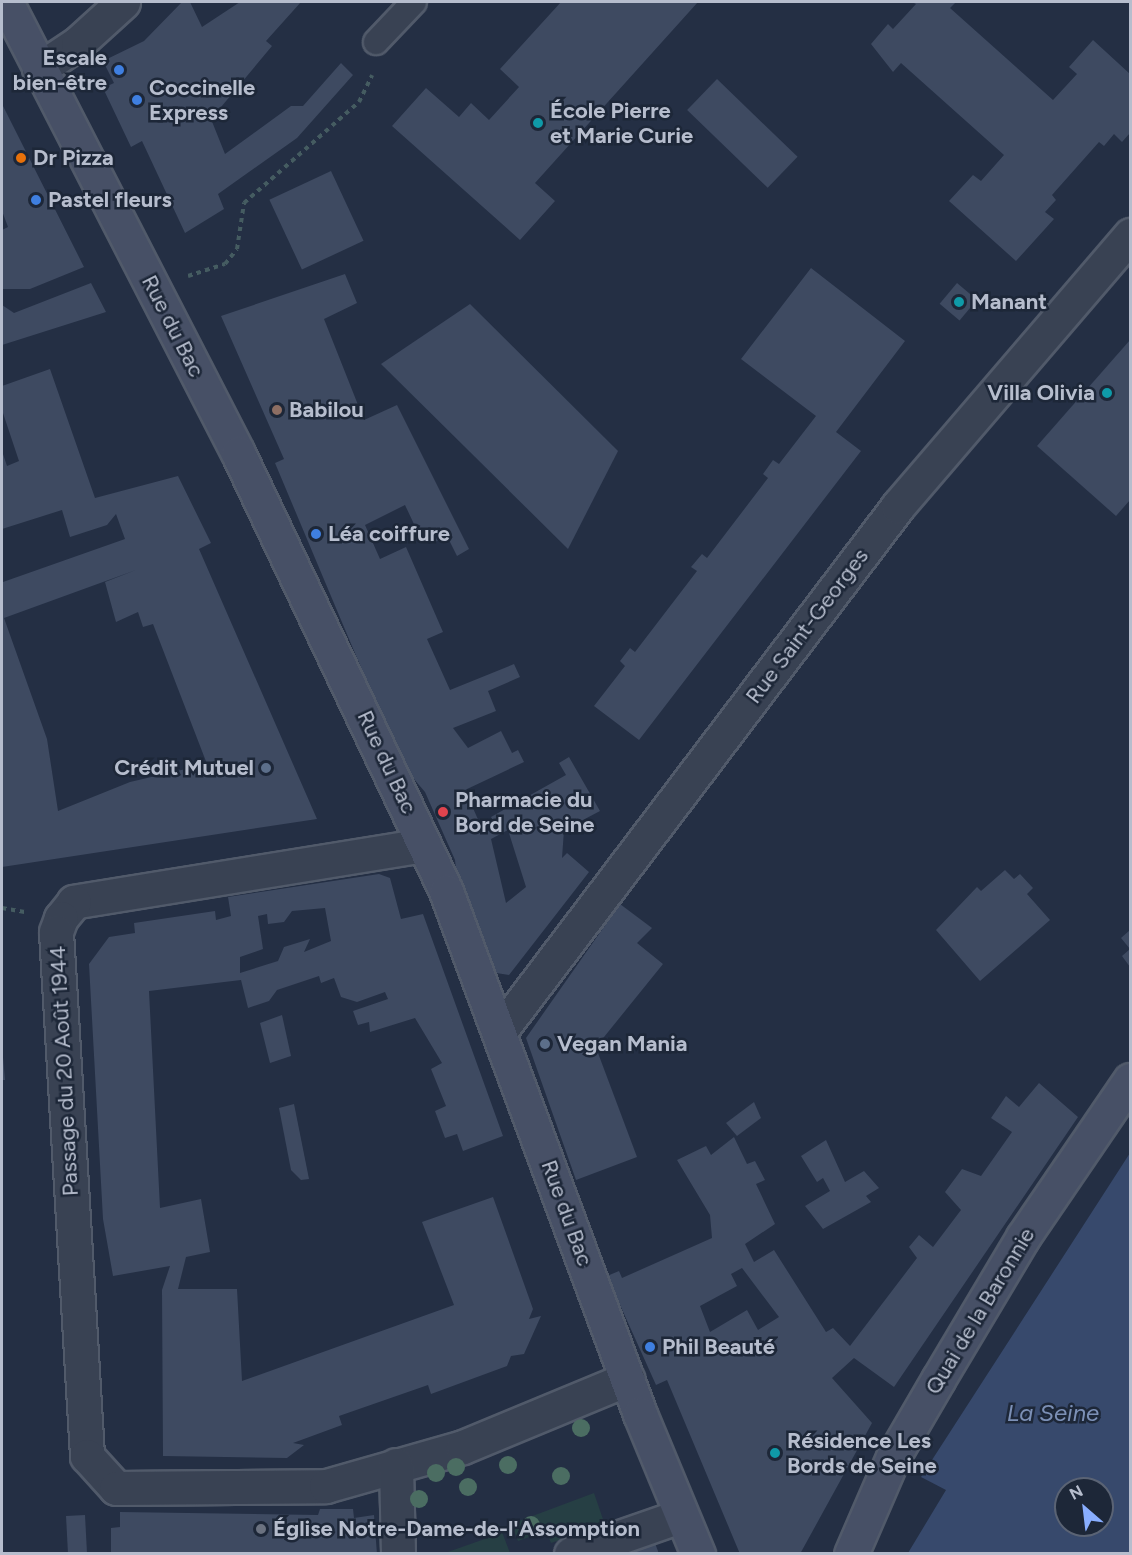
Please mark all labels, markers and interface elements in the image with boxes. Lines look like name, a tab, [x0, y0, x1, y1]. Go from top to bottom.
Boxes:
place label: Escale bien-être	[13, 44, 107, 96]
marker: Escale bien-être	[112, 63, 126, 77]
place label: Coccinelle Express	[149, 74, 255, 125]
marker: Coccinelle Express	[130, 93, 144, 107]
place label: École Pierre et Marie Curie	[550, 97, 693, 148]
marker: École Pierre et Marie Curie	[531, 116, 545, 130]
place label: Dr Pizza	[33, 145, 114, 171]
marker: Dr Pizza	[14, 151, 28, 165]
place label: Pastel fleurs	[48, 187, 172, 213]
marker: Pastel fleurs	[29, 193, 43, 207]
street label: Rue du Bac	[136, 271, 210, 381]
place label: Manant	[971, 289, 1047, 315]
marker: Manant	[952, 295, 966, 309]
place label: Villa Olivia	[987, 380, 1095, 406]
marker: Villa Olivia	[1100, 386, 1114, 400]
place label: Babilou	[289, 397, 364, 423]
marker: Babilou	[270, 403, 284, 417]
place label: Léa coiffure	[328, 521, 450, 547]
marker: Léa coiffure	[309, 527, 323, 541]
street label: Rue Saint-Georges	[740, 543, 874, 709]
street label: Rue du Bac	[352, 706, 422, 818]
place label: Crédit Mutuel	[114, 755, 254, 781]
marker: Crédit Mutuel	[259, 761, 273, 775]
place label: Pharmacie du Bord de Seine	[455, 786, 594, 837]
marker: Pharmacie du Bord de Seine	[436, 805, 450, 819]
street label: Passage du 20 Août 1944	[44, 945, 84, 1197]
place label: Vegan Mania	[557, 1031, 687, 1057]
marker: Vegan Mania	[538, 1037, 552, 1051]
street label: Rue du Bac	[536, 1156, 598, 1270]
street label: Quai de la Baronnie	[920, 1223, 1040, 1399]
place label: Phil Beauté	[662, 1334, 775, 1360]
marker: Phil Beauté	[643, 1340, 657, 1354]
water label: La Seine	[1007, 1399, 1099, 1427]
place label: Résidence Les Bords de Seine	[787, 1427, 937, 1478]
marker: Résidence Les Bords de Seine	[768, 1446, 782, 1460]
north arrow	[1054, 1477, 1114, 1537]
text: N	[1066, 1481, 1086, 1504]
place label: Église Notre-Dame-de-l'Assomption	[273, 1516, 640, 1542]
marker: Église Notre-Dame-de-l'Assomption	[254, 1522, 268, 1536]

